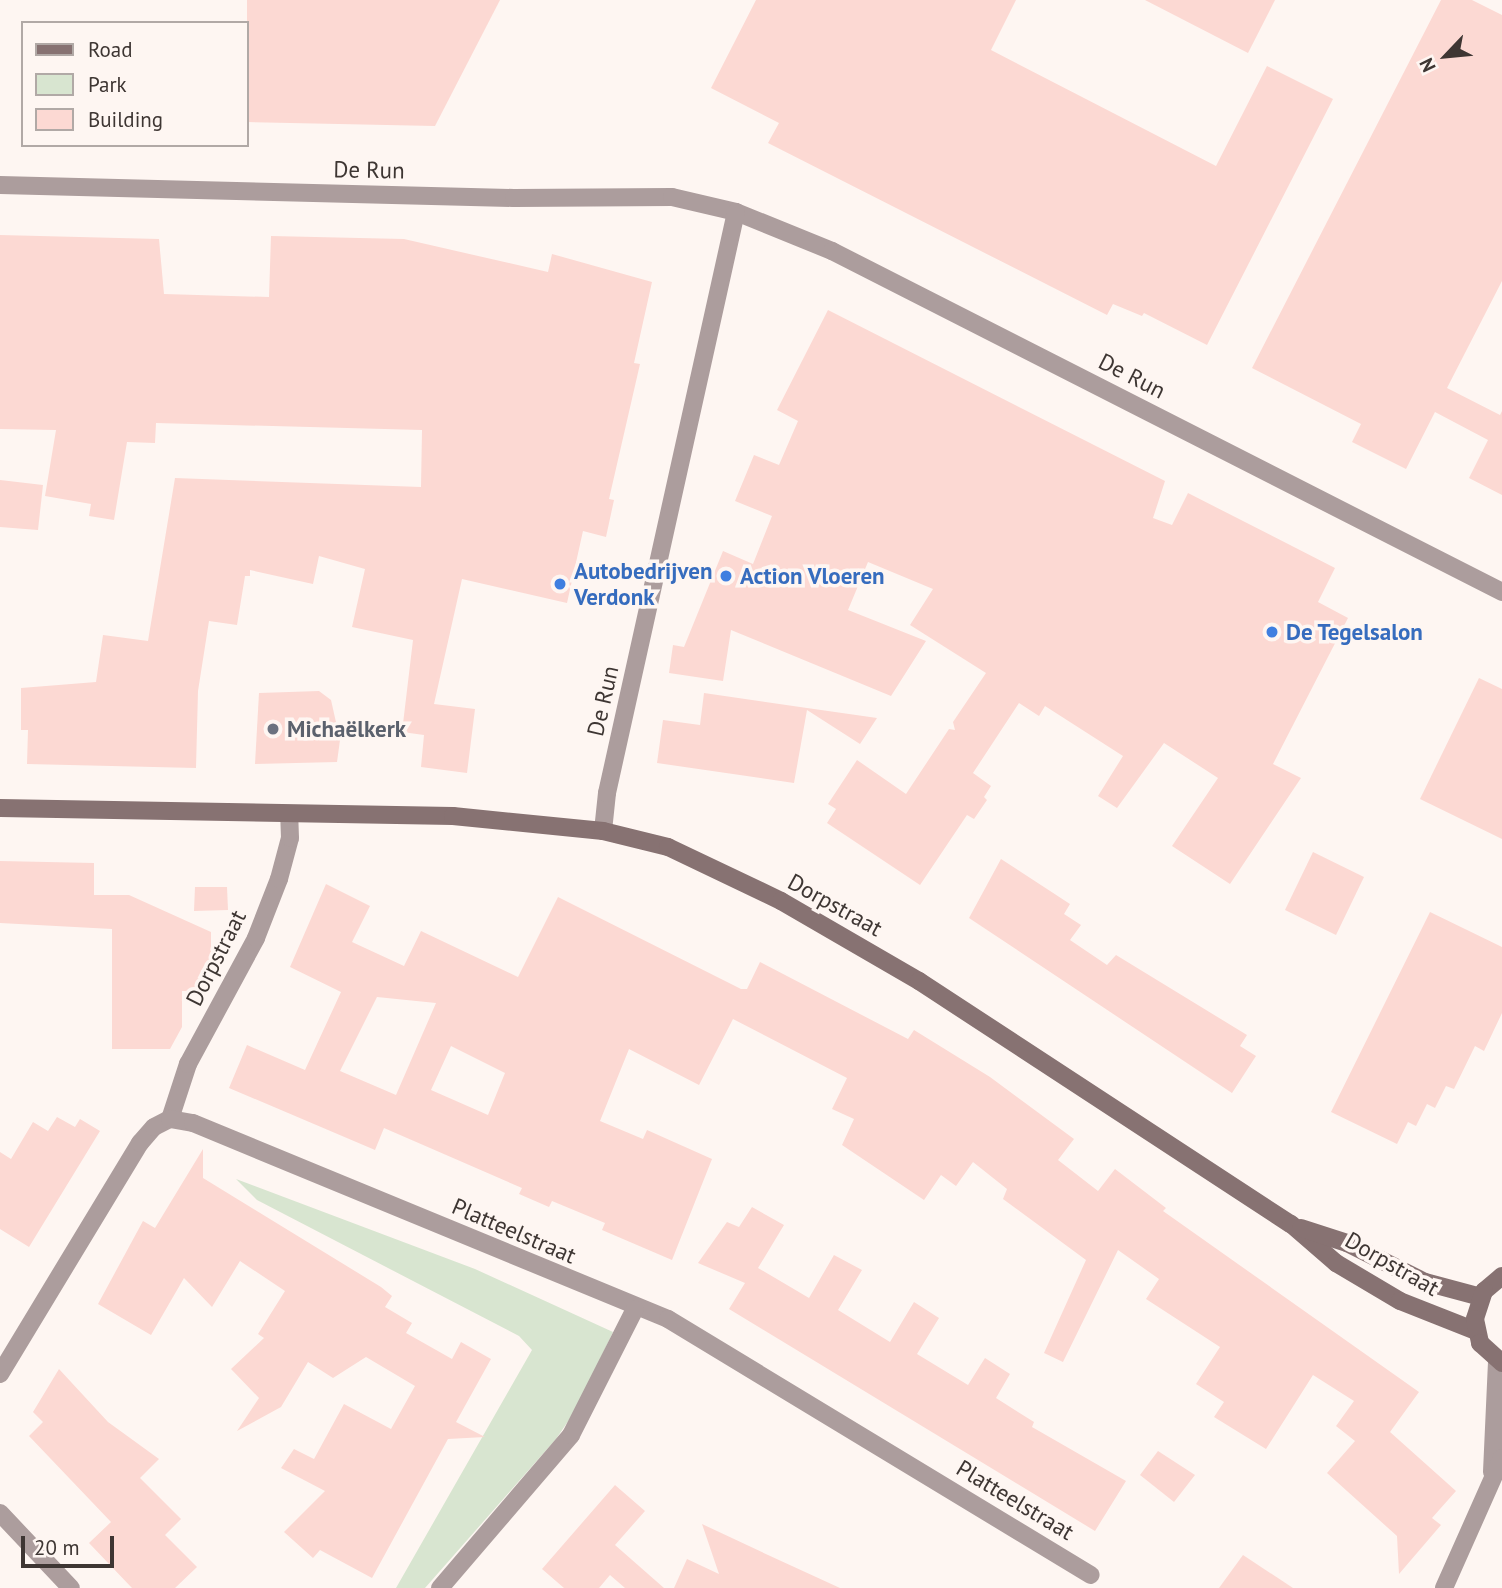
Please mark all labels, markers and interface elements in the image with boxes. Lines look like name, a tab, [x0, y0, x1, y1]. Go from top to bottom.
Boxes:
legend	[21, 21, 248, 147]
north arrow	[1411, 21, 1481, 91]
text: Road	[88, 36, 132, 63]
text: N	[1414, 54, 1441, 76]
text: Park	[88, 71, 127, 98]
text: Building	[88, 106, 163, 133]
street label: De Run	[333, 156, 405, 184]
street label: De Run	[1094, 348, 1170, 404]
place label: Autobedrijven Verdonk	[574, 557, 712, 611]
place label: Action Vloeren	[740, 562, 885, 590]
marker: Action Vloeren	[718, 568, 734, 584]
marker: Autobedrijven Verdonk	[552, 576, 568, 592]
place label: De Tegelsalon	[1286, 618, 1424, 646]
marker: De Tegelsalon	[1264, 624, 1280, 640]
street label: De Run	[582, 663, 624, 739]
place label: Michaëlkerk	[287, 715, 406, 743]
marker: Michaëlkerk	[265, 721, 281, 737]
street label: Dorpstraat	[783, 868, 887, 942]
street label: Dorpstraat	[180, 906, 252, 1010]
street label: Platteelstraat	[448, 1192, 580, 1270]
street label: Dorpstraat	[1340, 1226, 1444, 1302]
street label: Platteelstraat	[951, 1454, 1079, 1546]
scale bar	[24, 1522, 117, 1566]
text: 20 m	[34, 1534, 80, 1561]

